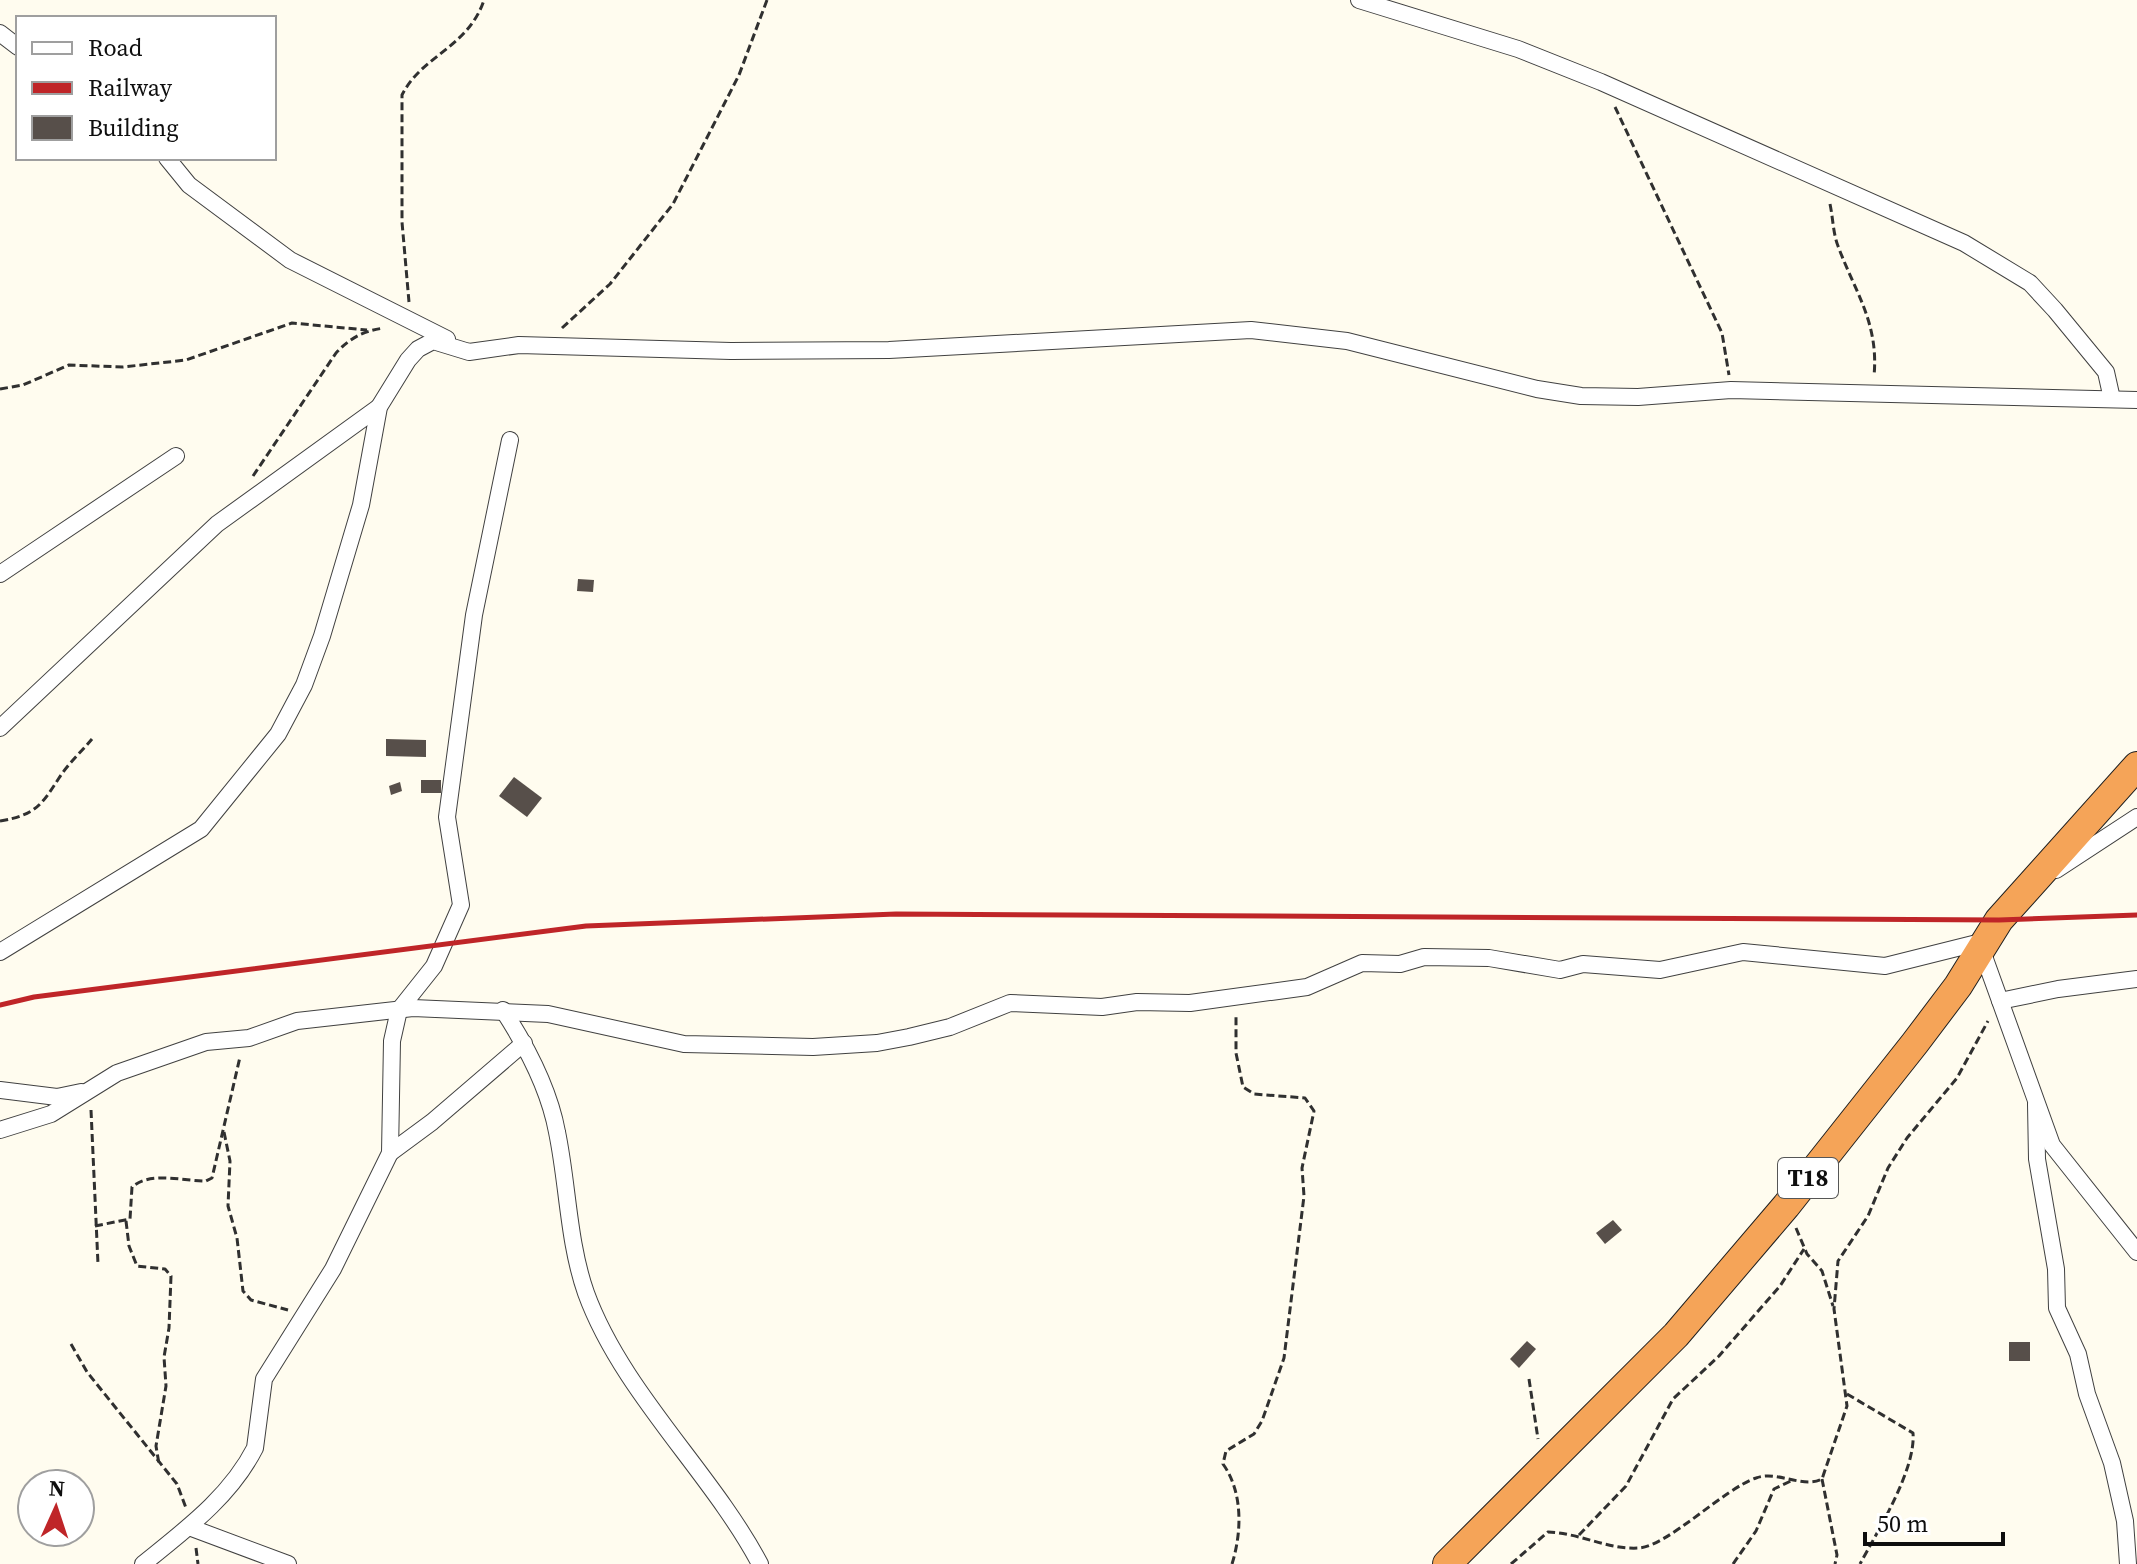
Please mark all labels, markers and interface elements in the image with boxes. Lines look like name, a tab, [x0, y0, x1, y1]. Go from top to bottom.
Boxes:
legend	[16, 16, 276, 160]
text: Road	[88, 31, 143, 64]
text: Railway	[88, 71, 173, 104]
text: Building	[88, 111, 179, 144]
road number: T18	[1778, 1158, 1838, 1198]
north arrow	[16, 1468, 96, 1548]
text: N	[48, 1473, 66, 1503]
scale bar	[1865, 1496, 2003, 1546]
text: 50 m	[1877, 1507, 1928, 1540]

